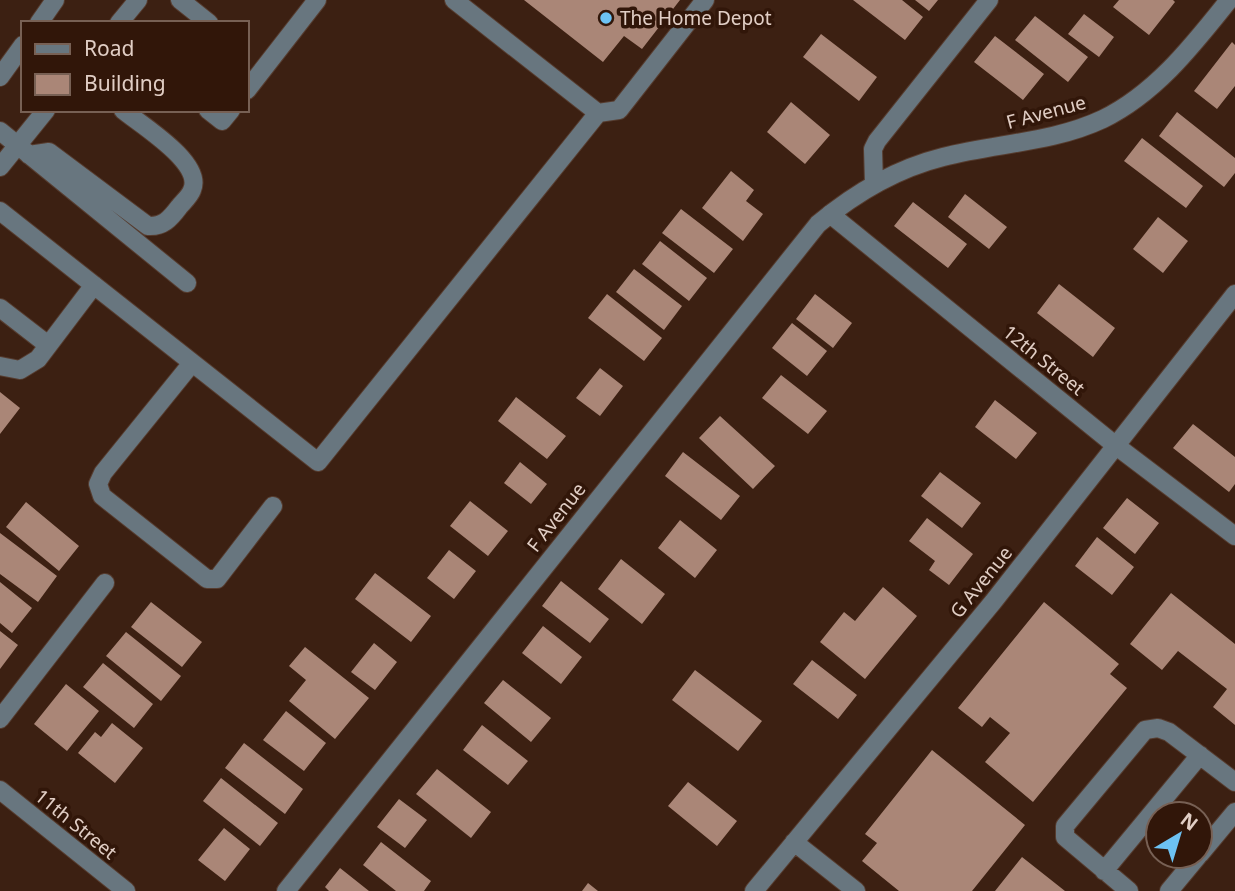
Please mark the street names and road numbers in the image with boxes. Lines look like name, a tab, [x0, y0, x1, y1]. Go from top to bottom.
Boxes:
street label: F Avenue	[1003, 89, 1089, 135]
street label: 12th Street	[998, 319, 1090, 401]
street label: F Avenue	[521, 477, 591, 557]
street label: G Avenue	[944, 541, 1018, 623]
street label: 11th Street	[30, 783, 122, 865]

